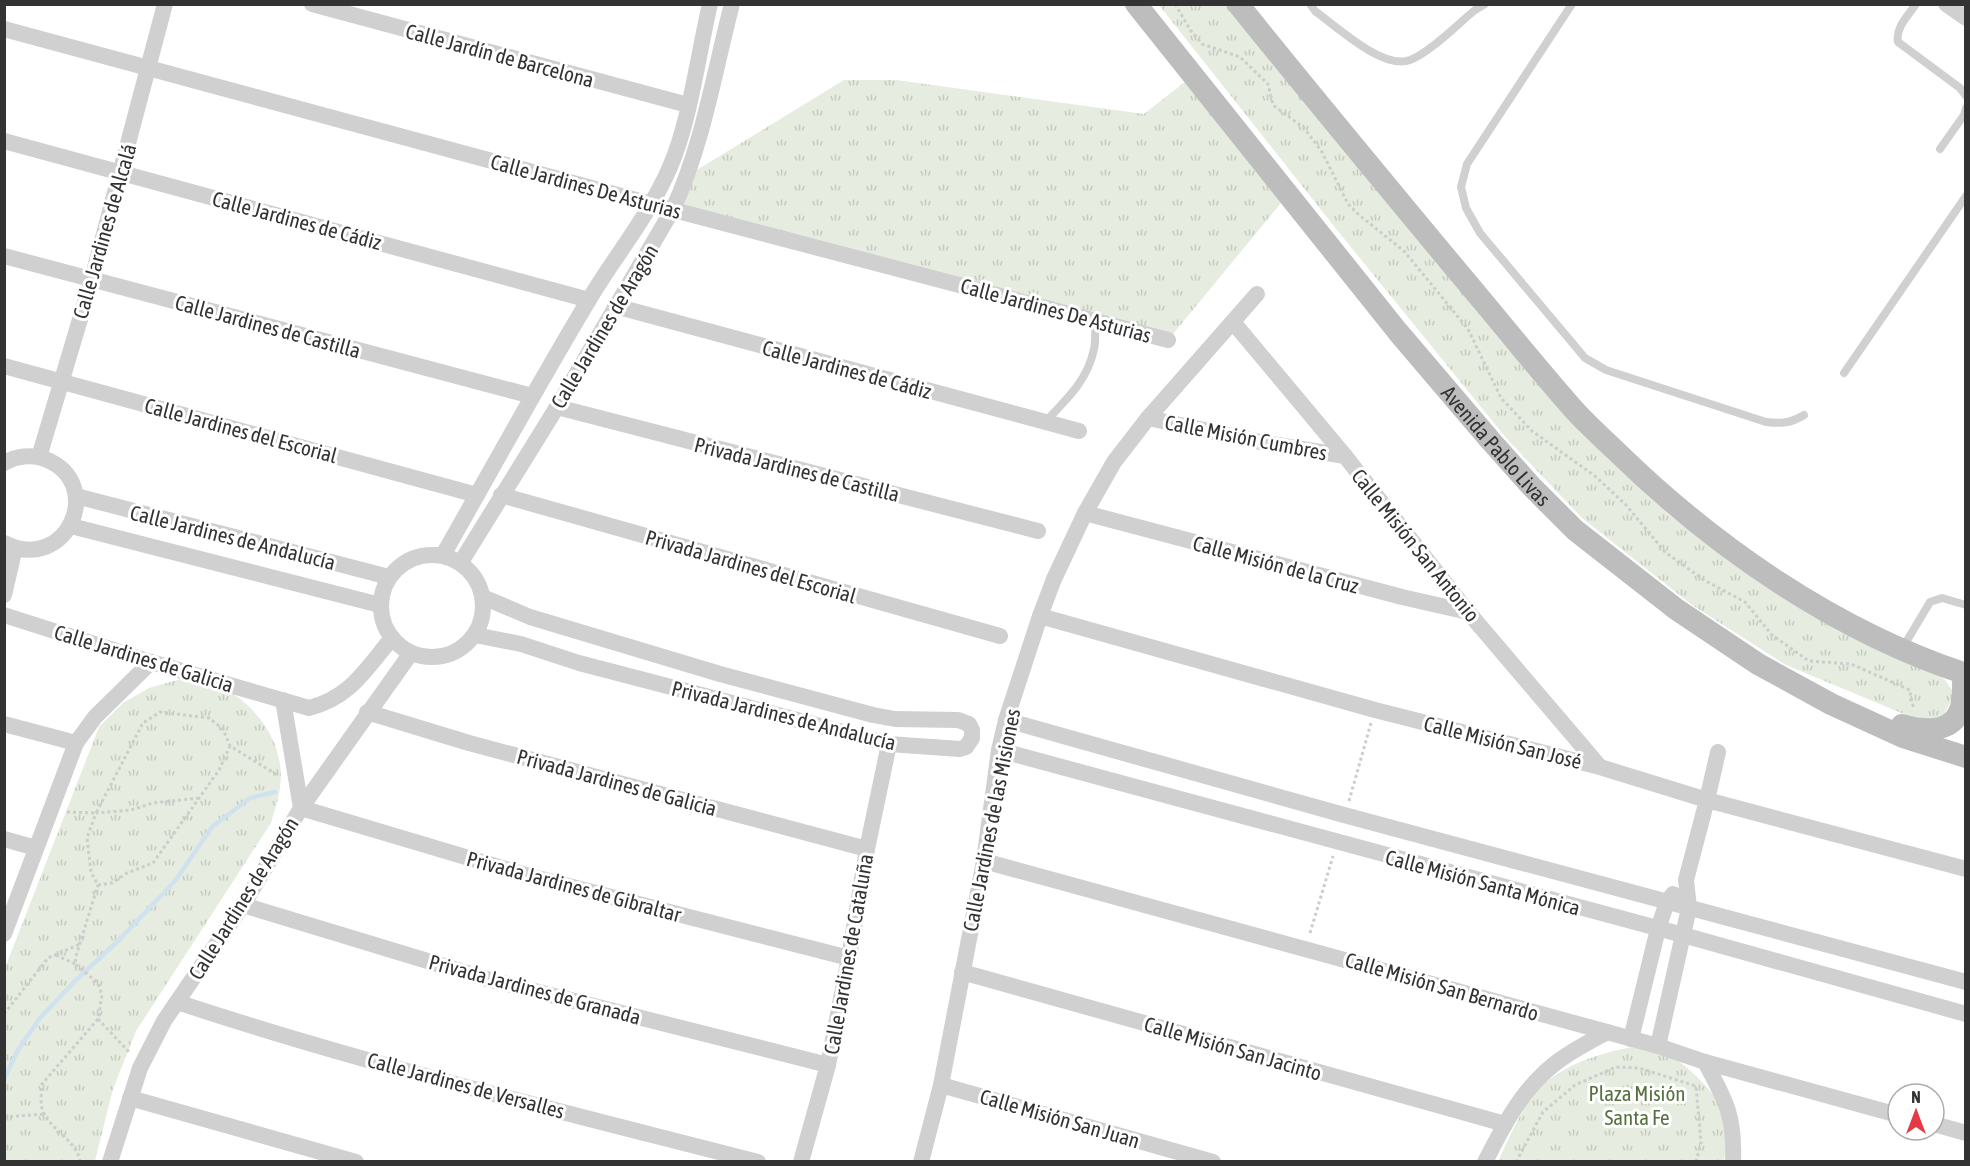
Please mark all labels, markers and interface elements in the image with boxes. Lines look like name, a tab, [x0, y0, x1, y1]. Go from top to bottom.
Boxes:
street label: Calle Jardín de Barcelona	[403, 18, 597, 92]
street label: Calle Jardines de Alcalá	[68, 141, 140, 321]
street label: Calle Jardines De Asturias	[488, 149, 684, 223]
street label: Calle Jardines de Cádiz	[210, 186, 385, 254]
street label: Calle Jardines de Aragón	[546, 240, 662, 412]
street label: Calle Jardines De Asturias	[958, 273, 1154, 347]
street label: Calle Jardines de Castilla	[173, 290, 363, 362]
street label: Calle Jardines de Cádiz	[760, 335, 935, 403]
street label: Avenida Pablo Livas	[1437, 381, 1556, 511]
street label: Calle Jardines del Escorial	[142, 393, 340, 467]
street label: Calle Misión Cumbres	[1163, 410, 1329, 464]
street label: Privada Jardines de Castilla	[692, 432, 902, 506]
street label: Calle Misión San Antonio	[1347, 464, 1485, 626]
street label: Calle Jardines de Andalucía	[128, 500, 338, 574]
street label: Privada Jardines del Escorial	[643, 524, 859, 608]
street label: Calle Misión de la Cruz	[1191, 530, 1362, 598]
street label: Calle Jardines de Galicia	[52, 619, 236, 697]
street label: Privada Jardines de Andalucía	[669, 676, 899, 754]
street label: Calle Jardines de las Misiones	[958, 707, 1024, 933]
street label: Calle Misión San José	[1422, 711, 1584, 773]
street label: Privada Jardines de Galicia	[515, 744, 719, 820]
street label: Calle Jardines de Aragón	[183, 812, 303, 984]
street label: Calle Misión Santa Mónica	[1383, 844, 1583, 920]
street label: Privada Jardines de Gibraltar	[464, 846, 685, 926]
street label: Calle Jardines de Cataluña	[819, 852, 877, 1056]
street label: Calle Misión San Bernardo	[1343, 947, 1541, 1025]
street label: Privada Jardines de Granada	[426, 949, 644, 1029]
street label: Calle Misión San Jacinto	[1142, 1011, 1324, 1085]
street label: Calle Jardines de Versalles	[365, 1047, 567, 1123]
park label: Plaza Misión Santa Fe	[1588, 1081, 1686, 1129]
north arrow	[1886, 1082, 1946, 1142]
street label: Calle Misión San Juan	[977, 1084, 1143, 1152]
text: N	[1911, 1088, 1921, 1106]

